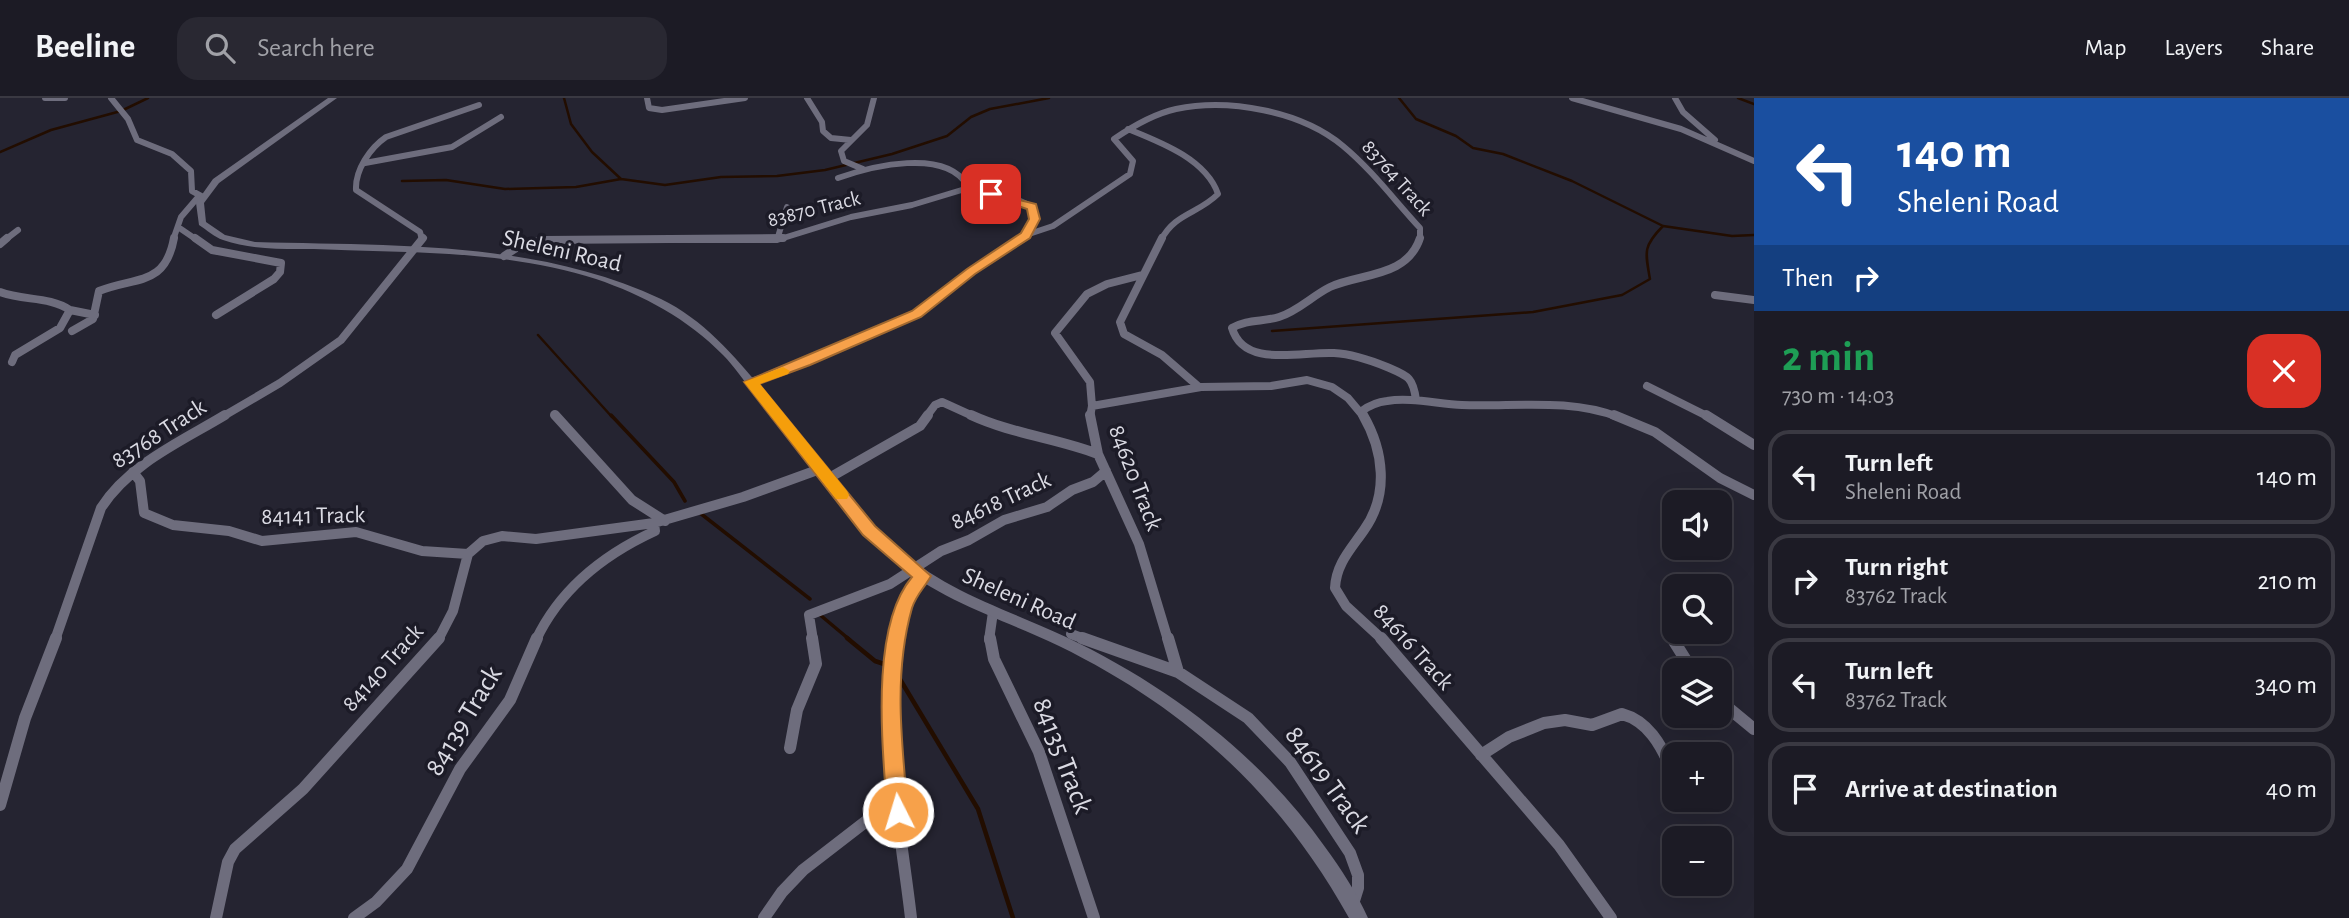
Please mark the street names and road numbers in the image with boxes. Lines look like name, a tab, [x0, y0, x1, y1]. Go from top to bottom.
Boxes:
street label: 83764 Track	[1358, 136, 1436, 220]
street label: 83870 Track	[765, 187, 863, 231]
street label: Sheleni Road	[500, 226, 624, 276]
street label: 83768 Track	[108, 395, 210, 473]
street label: 84620 Track	[1104, 422, 1166, 534]
street label: 84618 Track	[948, 468, 1055, 534]
street label: 84141 Track	[261, 503, 365, 529]
street label: Sheleni Road	[959, 563, 1079, 635]
street label: 84616 Track	[1368, 599, 1458, 695]
street label: 84140 Track	[338, 620, 428, 716]
street label: 84139 Track	[420, 661, 508, 781]
street label: 84135 Track	[1027, 694, 1097, 818]
street label: 84619 Track	[1279, 721, 1375, 839]

